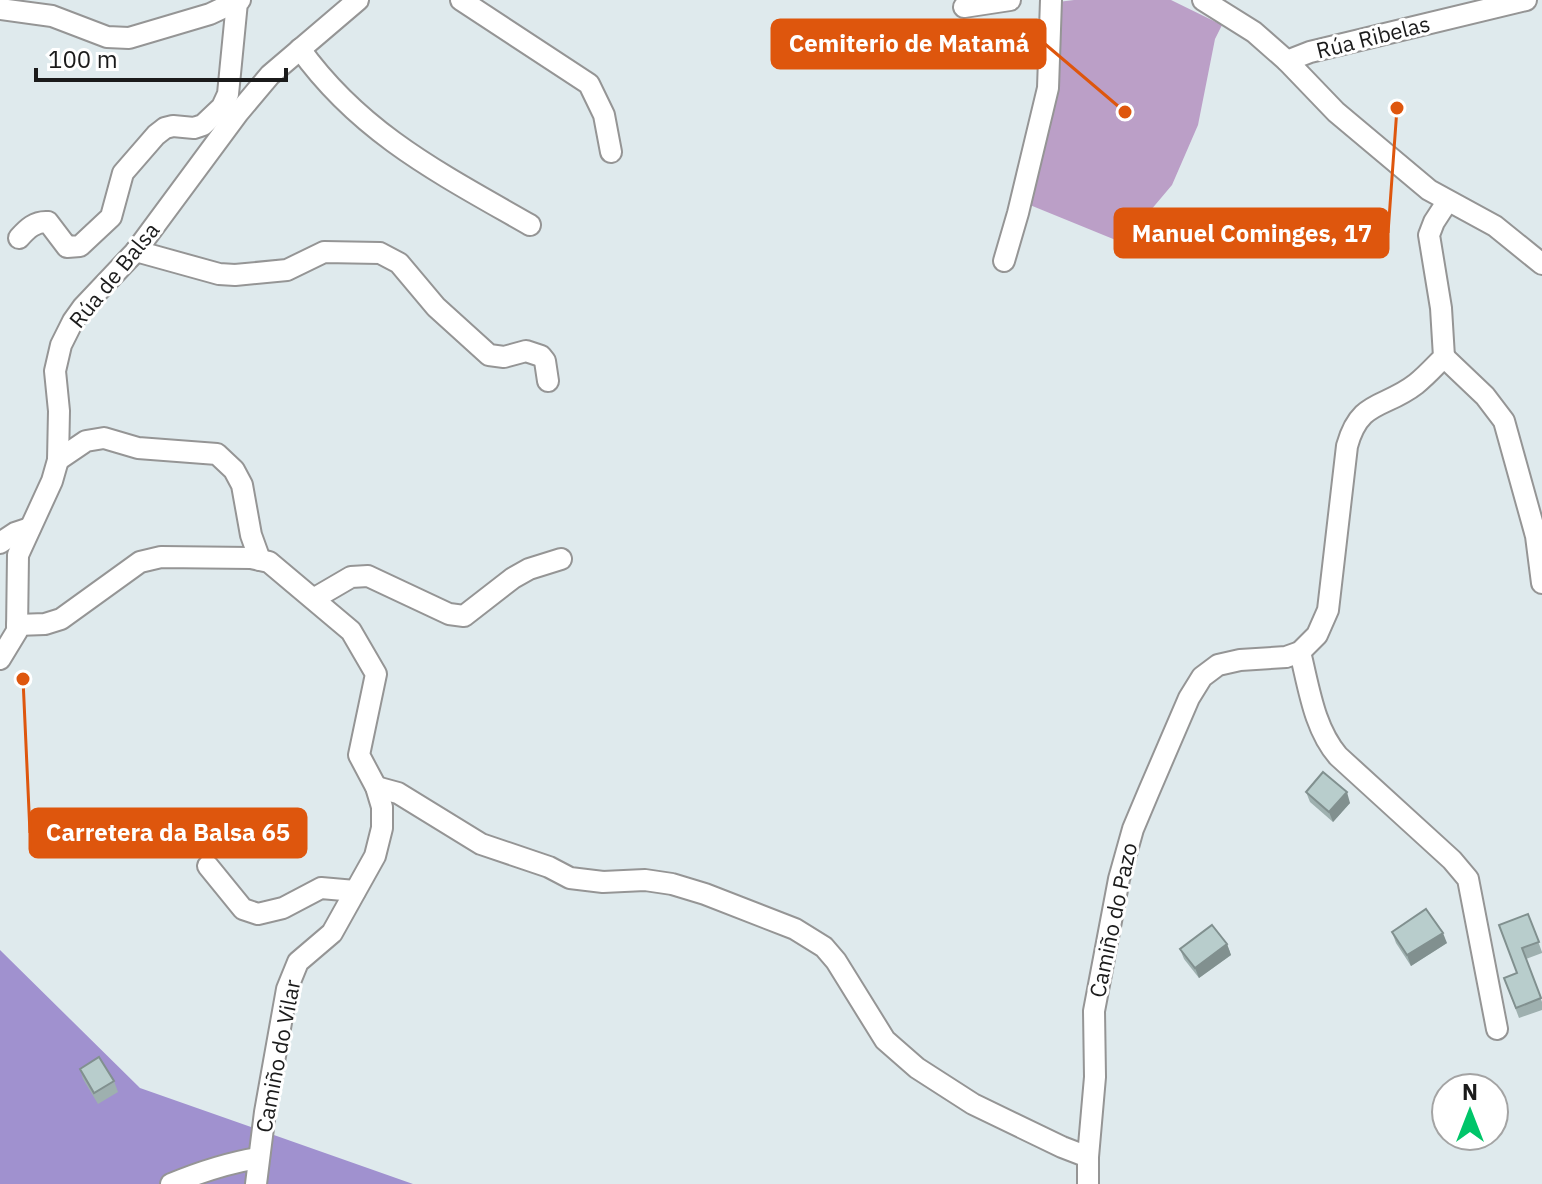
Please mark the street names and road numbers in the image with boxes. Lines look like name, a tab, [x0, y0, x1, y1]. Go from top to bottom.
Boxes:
street label: Rúa Ribelas	[1313, 8, 1433, 65]
street label: Rúa de Balsa	[62, 216, 165, 334]
street label: Camiño do Pazo	[1082, 840, 1143, 1000]
street label: Camiño do Vilar	[248, 977, 307, 1135]

